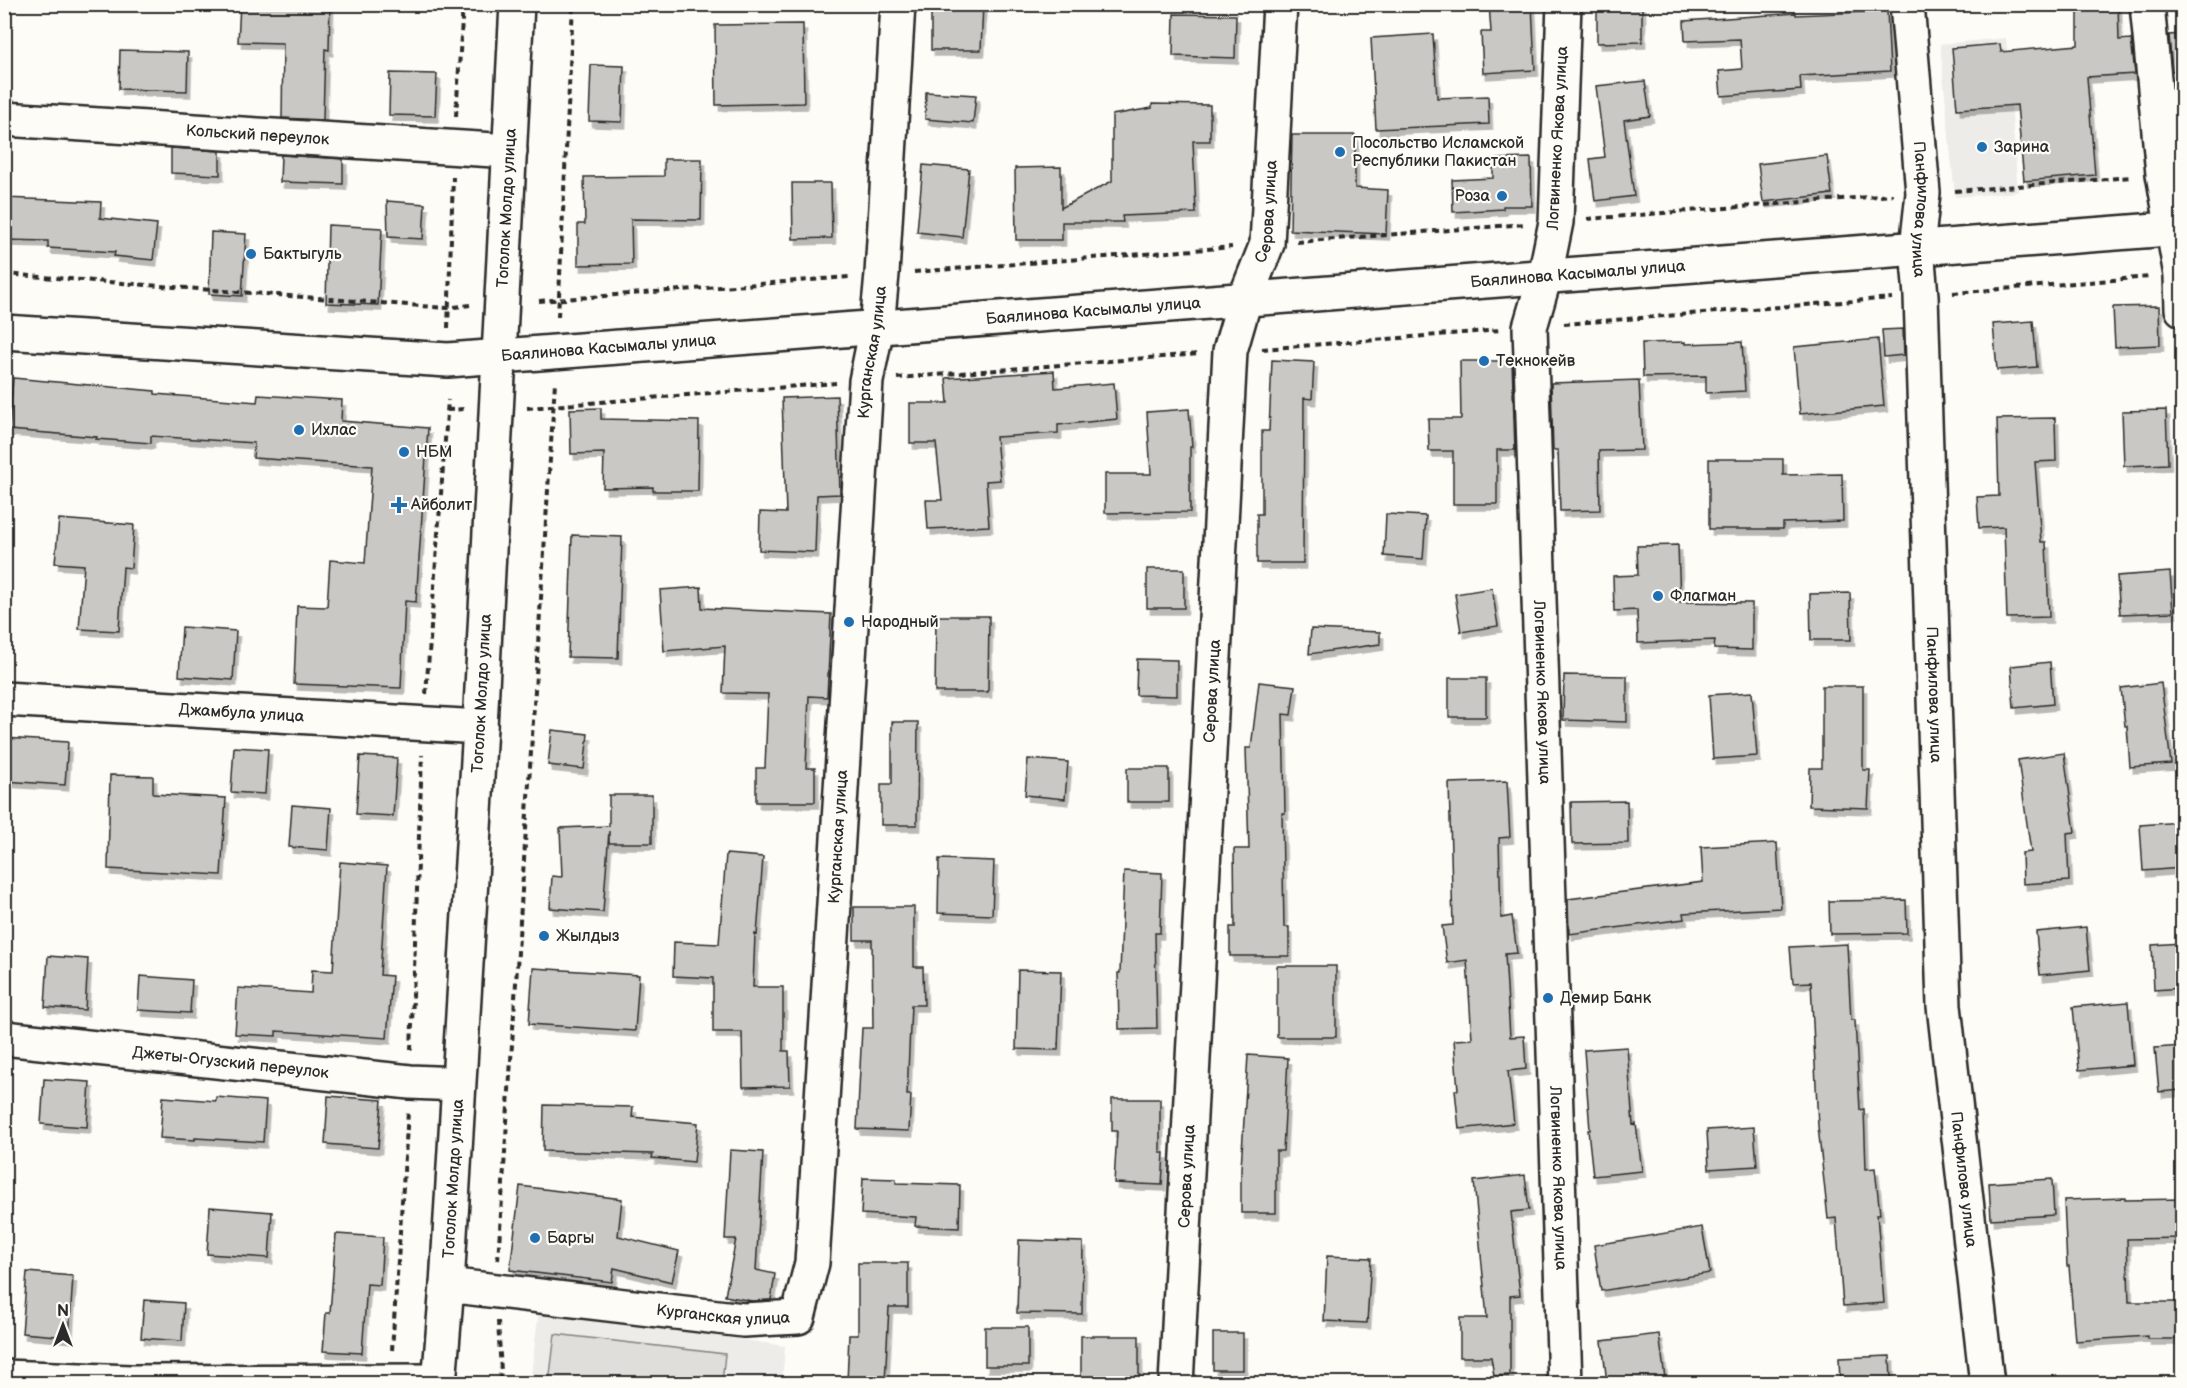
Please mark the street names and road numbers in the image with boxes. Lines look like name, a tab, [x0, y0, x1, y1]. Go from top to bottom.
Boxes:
street label: Логвиненко Якова улица	[1544, 45, 1572, 231]
street label: Кольский переулок	[185, 121, 330, 149]
street label: Тоголок Молдо улица	[493, 127, 520, 288]
street label: Панфилова улица	[1907, 140, 1933, 279]
street label: Серова улица	[1251, 159, 1281, 266]
street label: Баялинова Касымалы улица	[1470, 256, 1687, 292]
street label: Курганская улица	[854, 284, 890, 419]
street label: Баялинова Касымалы улица	[985, 293, 1202, 329]
street label: Баялинова Касымалы улица	[500, 330, 717, 365]
street label: Логвиненко Якова улица	[1530, 599, 1555, 785]
street label: Тоголок Молдо улица	[468, 613, 495, 774]
street label: Панфилова улица	[1922, 626, 1946, 764]
street label: Серова улица	[1200, 638, 1224, 743]
street label: Джамбула улица	[178, 700, 305, 726]
street label: Курганская улица	[825, 769, 852, 904]
street label: Джеты-Огузский переулок	[132, 1042, 330, 1083]
street label: Логвиненко Якова улица	[1546, 1085, 1571, 1271]
street label: Тоголок Молдо улица	[439, 1098, 468, 1259]
street label: Панфилова улица	[1947, 1110, 1981, 1249]
street label: Серова улица	[1175, 1123, 1199, 1229]
street label: Курганская улица	[655, 1300, 791, 1330]

